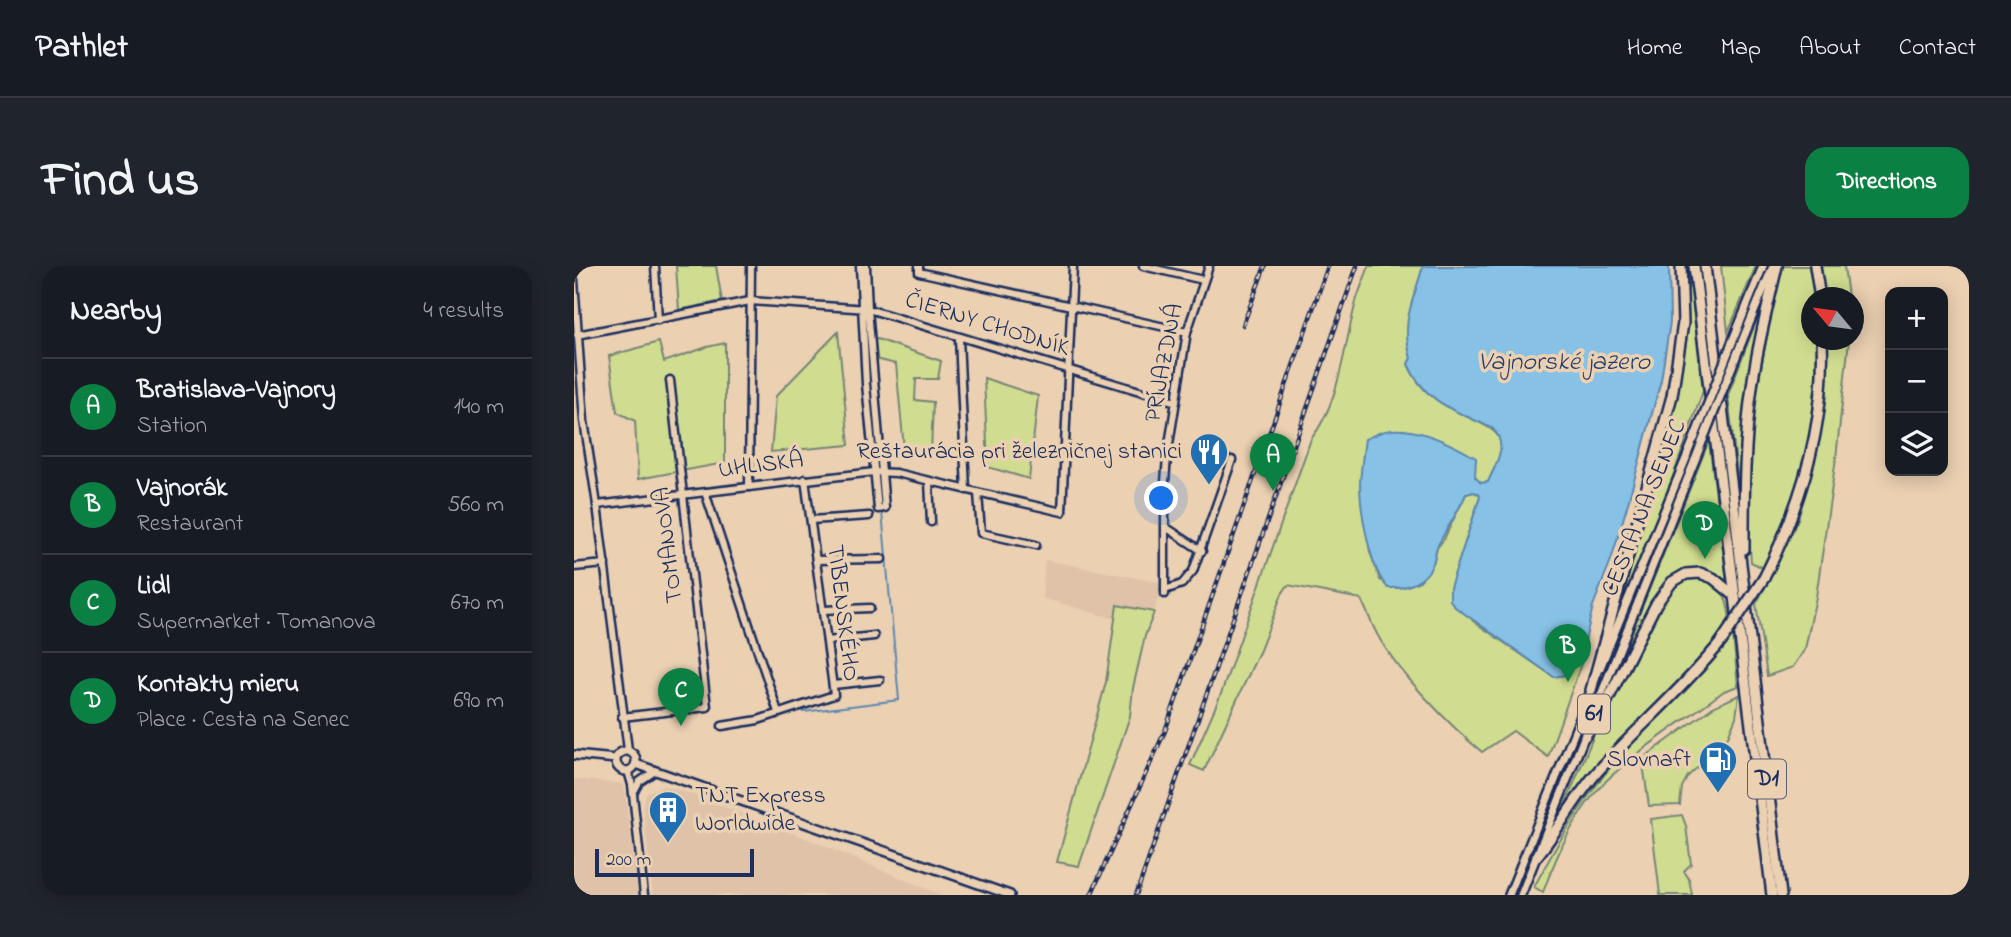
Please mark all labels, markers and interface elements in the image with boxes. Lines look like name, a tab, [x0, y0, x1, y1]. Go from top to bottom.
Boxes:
text: Pathlet	[35, 24, 128, 72]
text: Home	[1627, 31, 1683, 66]
text: Map	[1721, 31, 1761, 66]
text: About	[1799, 31, 1861, 66]
text: Contact	[1899, 31, 1976, 66]
text: Find us	[42, 146, 199, 218]
button: Directions	[1805, 147, 1969, 218]
street label: ČIERNY CHODNÍK	[900, 283, 1074, 367]
north arrow	[1801, 287, 1864, 350]
map controls	[1885, 287, 1948, 476]
button: +	[1885, 287, 1948, 350]
text: Nearby	[70, 290, 162, 334]
text: 4 results	[423, 295, 504, 328]
street label: PRÍJAZDNÁ	[1136, 301, 1194, 425]
water label: Vajnorské jazero	[1478, 344, 1651, 382]
button: −	[1885, 350, 1948, 413]
text: Bratislava-Vajnory	[137, 372, 336, 410]
text: A	[86, 391, 100, 424]
text: 140 m	[454, 391, 504, 424]
text: Station	[137, 410, 207, 443]
button: layers	[1885, 413, 1948, 476]
street label: CESTA NA SENEC	[1593, 414, 1697, 602]
restaurant icon: Reštaurácia pri železničnej stanici	[1188, 431, 1230, 486]
pin: A	[1250, 433, 1296, 491]
place label: Reštaurácia pri železničnej stanici	[857, 435, 1182, 470]
street label: UHLISKÁ	[716, 443, 806, 489]
text: Vajnorák	[137, 470, 227, 508]
your location	[1144, 481, 1178, 515]
street label: TOMANOVA	[645, 485, 693, 605]
text: B	[85, 489, 101, 522]
text: 560 m	[447, 489, 504, 522]
pin: D	[1682, 501, 1728, 559]
text: Restaurant	[137, 508, 244, 541]
street label: TIBENSKÉHO	[816, 543, 868, 683]
text: Lidl	[137, 568, 170, 606]
text: C	[87, 587, 99, 620]
text: 670 m	[451, 587, 504, 620]
text: Supermarket · Tomanova	[137, 606, 376, 639]
pin: B	[1545, 624, 1591, 682]
text: Kontakty mieru	[137, 666, 299, 704]
pin: C	[658, 668, 704, 726]
text: D	[85, 685, 101, 718]
text: 690 m	[453, 685, 504, 718]
road number: 61	[1578, 694, 1610, 734]
text: Place · Cesta na Senec	[137, 704, 349, 737]
fuel station icon: Slovnaft	[1697, 739, 1739, 794]
place label: Slovnaft	[1607, 743, 1691, 778]
road number: D1	[1748, 760, 1786, 799]
place label: TNT Express Worldwide	[695, 779, 826, 842]
building icon: TNT Express Worldwide	[647, 789, 689, 844]
scale bar	[595, 846, 754, 878]
text: 200 m	[606, 847, 651, 874]

